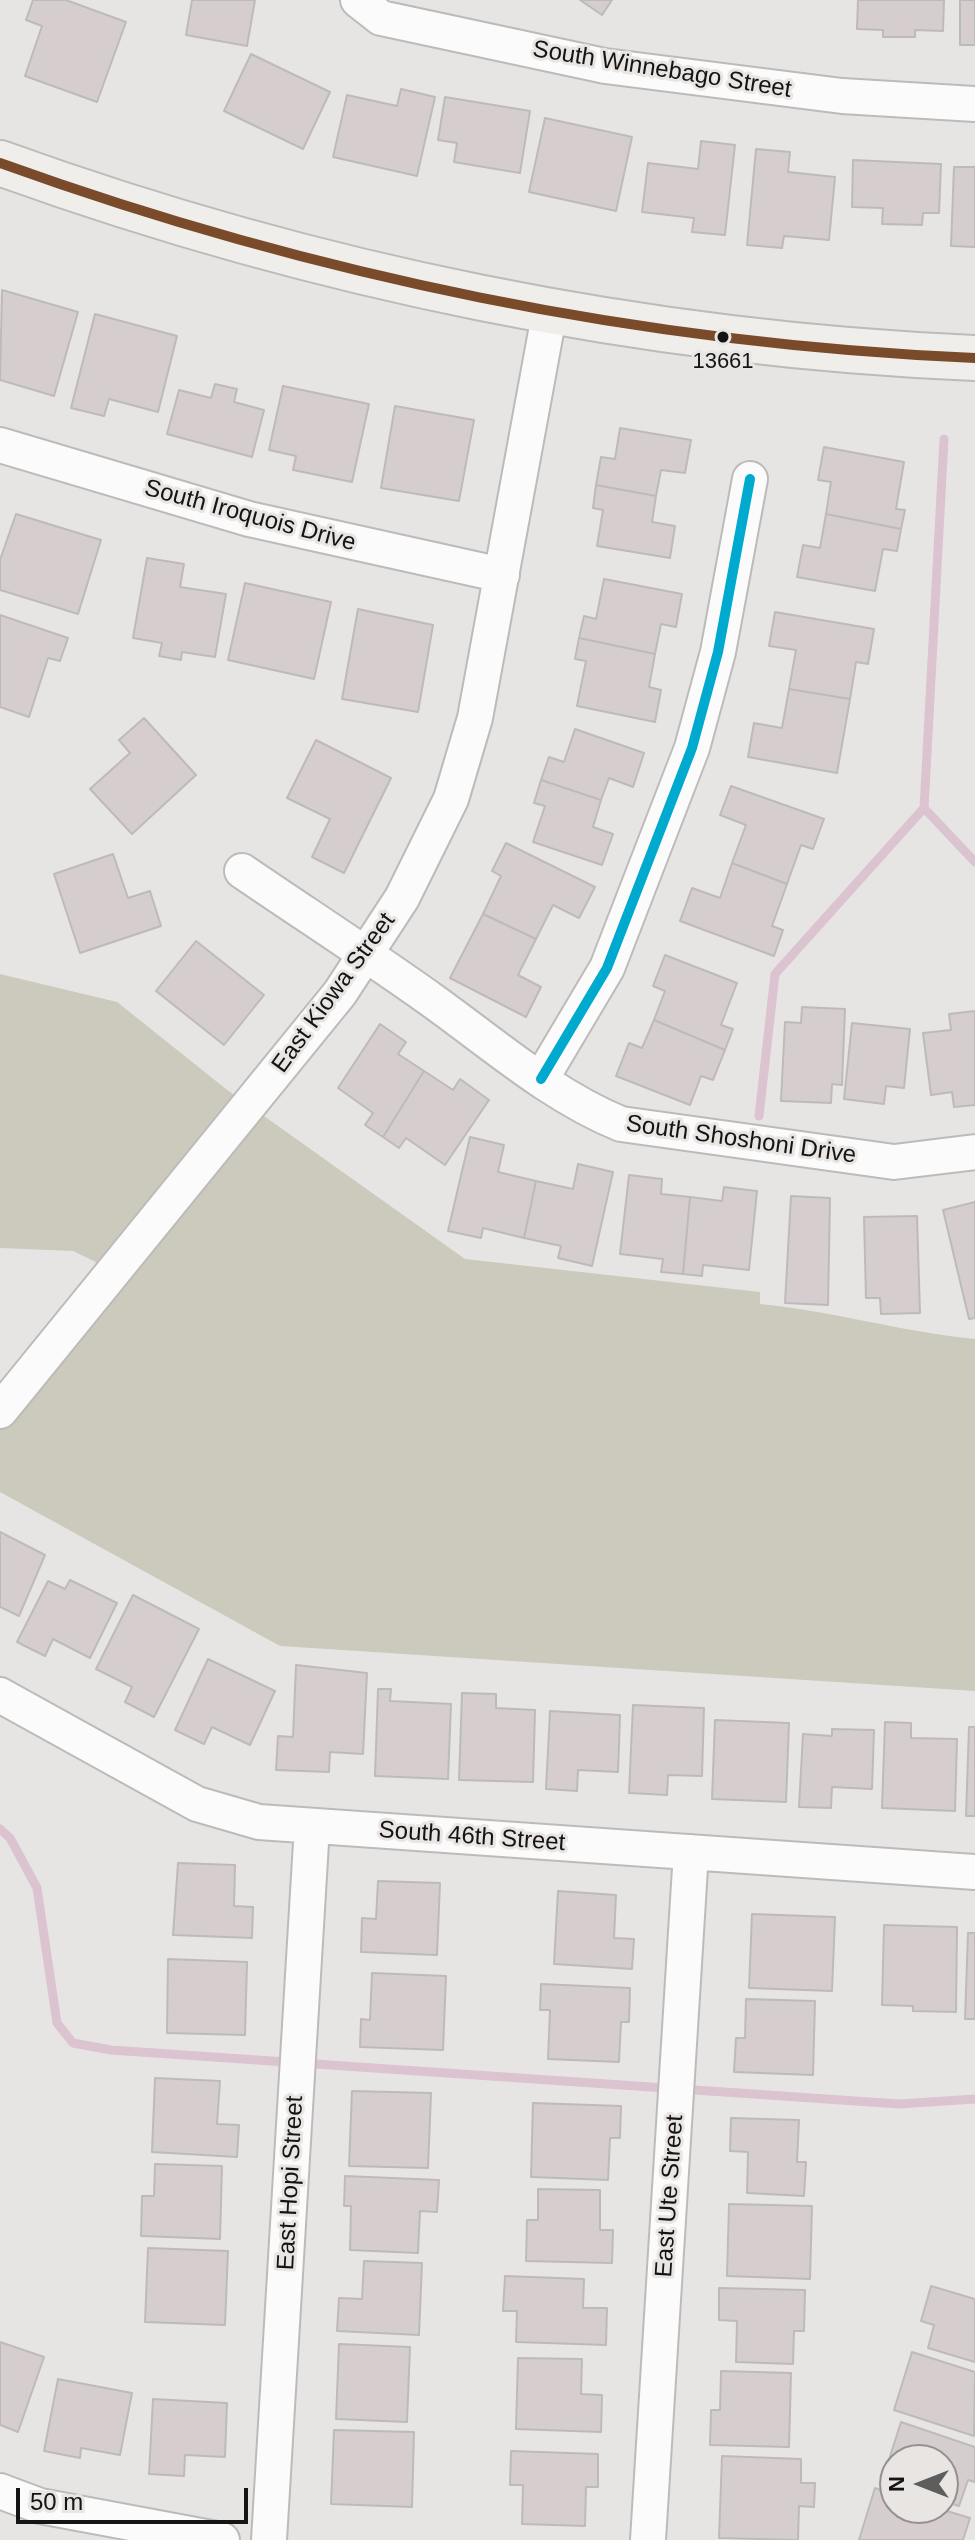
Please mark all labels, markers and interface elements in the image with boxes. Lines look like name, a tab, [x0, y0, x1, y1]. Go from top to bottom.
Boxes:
street label: South Winnebago Street	[531, 35, 793, 105]
marker: 13661	[715, 329, 731, 345]
place label: 13661	[692, 349, 754, 375]
street label: South Iroquois Drive	[141, 474, 359, 558]
street label: East Kiowa Street	[266, 907, 402, 1079]
street label: South Shoshoni Drive	[624, 1110, 858, 1170]
street label: South 46th Street	[378, 1816, 566, 1858]
street label: East Hopi Street	[272, 2095, 310, 2271]
street label: East Ute Street	[650, 2114, 690, 2278]
north arrow	[879, 2444, 959, 2524]
scale bar	[20, 2472, 252, 2522]
text: N	[884, 2476, 909, 2492]
text: 50 m	[30, 2488, 83, 2515]

